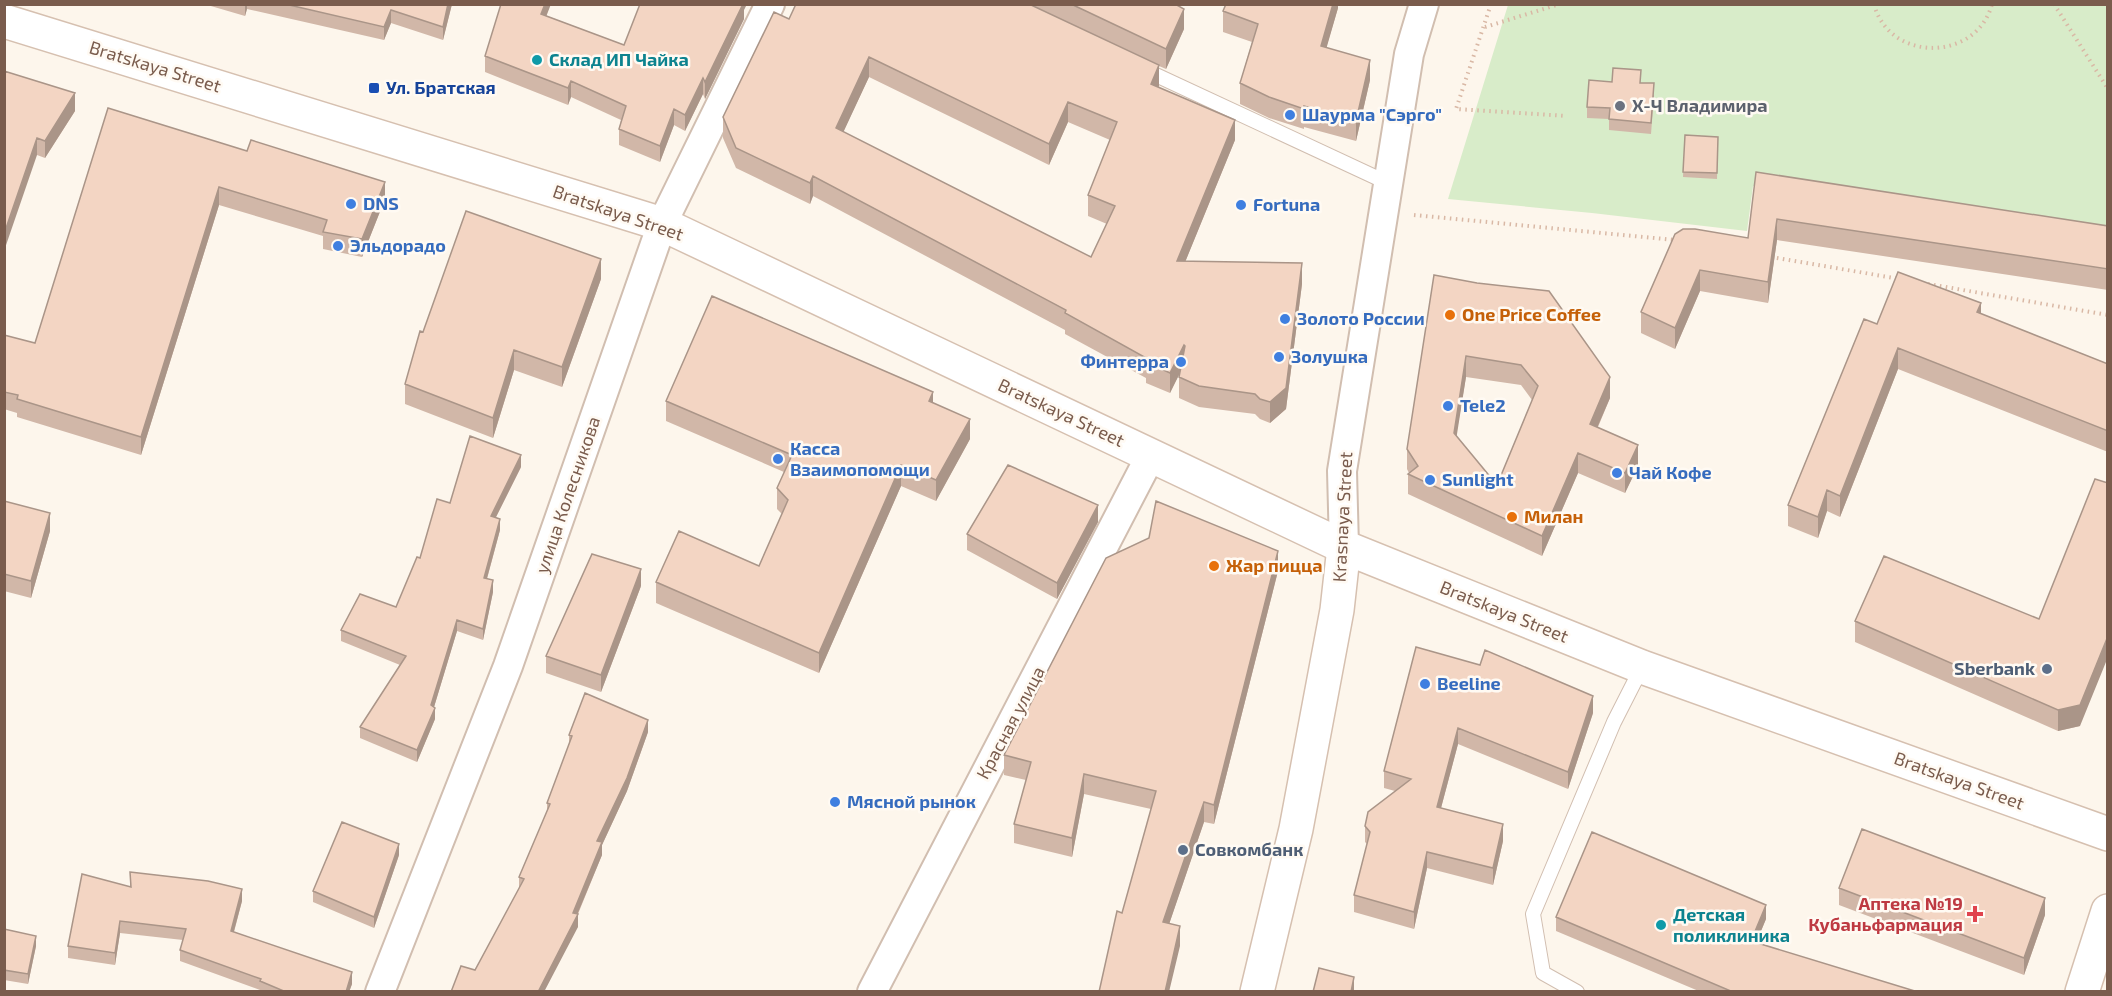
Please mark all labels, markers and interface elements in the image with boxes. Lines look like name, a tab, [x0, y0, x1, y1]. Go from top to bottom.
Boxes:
street label: Bratskaya Street	[87, 36, 224, 97]
place label: Склад ИП Чайка	[549, 48, 689, 70]
marker: Склад ИП Чайка	[530, 53, 544, 67]
place label: Ул. Братская	[386, 76, 496, 98]
marker: Ул. Братская	[367, 81, 381, 95]
place label: Х-Ч Владимира	[1632, 94, 1768, 116]
marker: Х-Ч Владимира	[1613, 99, 1627, 113]
place label: Шаурма "Сэрго"	[1302, 103, 1442, 125]
marker: Шаурма "Сэрго"	[1283, 108, 1297, 122]
street label: Bratskaya Street	[550, 179, 687, 245]
place label: DNS	[363, 192, 399, 214]
place label: Fortuna	[1253, 193, 1320, 215]
marker: DNS	[344, 197, 358, 211]
marker: Fortuna	[1234, 198, 1248, 212]
place label: Эльдорадо	[350, 234, 446, 256]
marker: Эльдорадо	[331, 239, 345, 253]
place label: One Price Coffee	[1462, 303, 1601, 325]
place label: Золото России	[1297, 307, 1425, 329]
marker: One Price Coffee	[1443, 308, 1457, 322]
marker: Золото России	[1278, 312, 1292, 326]
place label: Золушка	[1291, 345, 1368, 367]
place label: Финтерра	[1080, 350, 1169, 372]
marker: Золушка	[1272, 350, 1286, 364]
marker: Финтерра	[1174, 355, 1188, 369]
street label: Bratskaya Street	[995, 373, 1128, 451]
place label: Tele2	[1460, 394, 1506, 416]
marker: Tele2	[1441, 399, 1455, 413]
street label: улица Колесникова	[530, 413, 604, 576]
place label: Касса Взаимопомощи	[790, 437, 930, 480]
street label: Krasnaya Street	[1328, 451, 1356, 583]
marker: Касса Взаимопомощи	[771, 452, 785, 466]
place label: Чай Кофе	[1629, 461, 1712, 483]
marker: Чай Кофе	[1610, 466, 1624, 480]
place label: Sunlight	[1442, 468, 1514, 490]
marker: Sunlight	[1423, 473, 1437, 487]
place label: Милан	[1524, 505, 1583, 527]
marker: Милан	[1505, 510, 1519, 524]
place label: Жар пицца	[1226, 554, 1323, 576]
marker: Жар пицца	[1207, 559, 1221, 573]
street label: Bratskaya Street	[1437, 575, 1572, 647]
place label: Sberbank	[1954, 657, 2035, 679]
street label: Красная улица	[971, 662, 1049, 783]
marker: Sberbank	[2040, 662, 2054, 676]
place label: Beeline	[1437, 672, 1501, 694]
marker: Beeline	[1418, 677, 1432, 691]
street label: Bratskaya Street	[1891, 746, 2027, 814]
place label: Мясной рынок	[847, 790, 976, 812]
marker: Мясной рынок	[828, 795, 842, 809]
place label: Совкомбанк	[1195, 838, 1303, 860]
marker: Совкомбанк	[1176, 843, 1190, 857]
place label: Аптека №19 Кубаньфармация	[1808, 892, 1963, 935]
place label: Детская поликлиника	[1673, 903, 1790, 946]
marker: Аптека №19 Кубаньфармация	[1968, 907, 1982, 921]
marker: Детская поликлиника	[1654, 918, 1668, 932]

